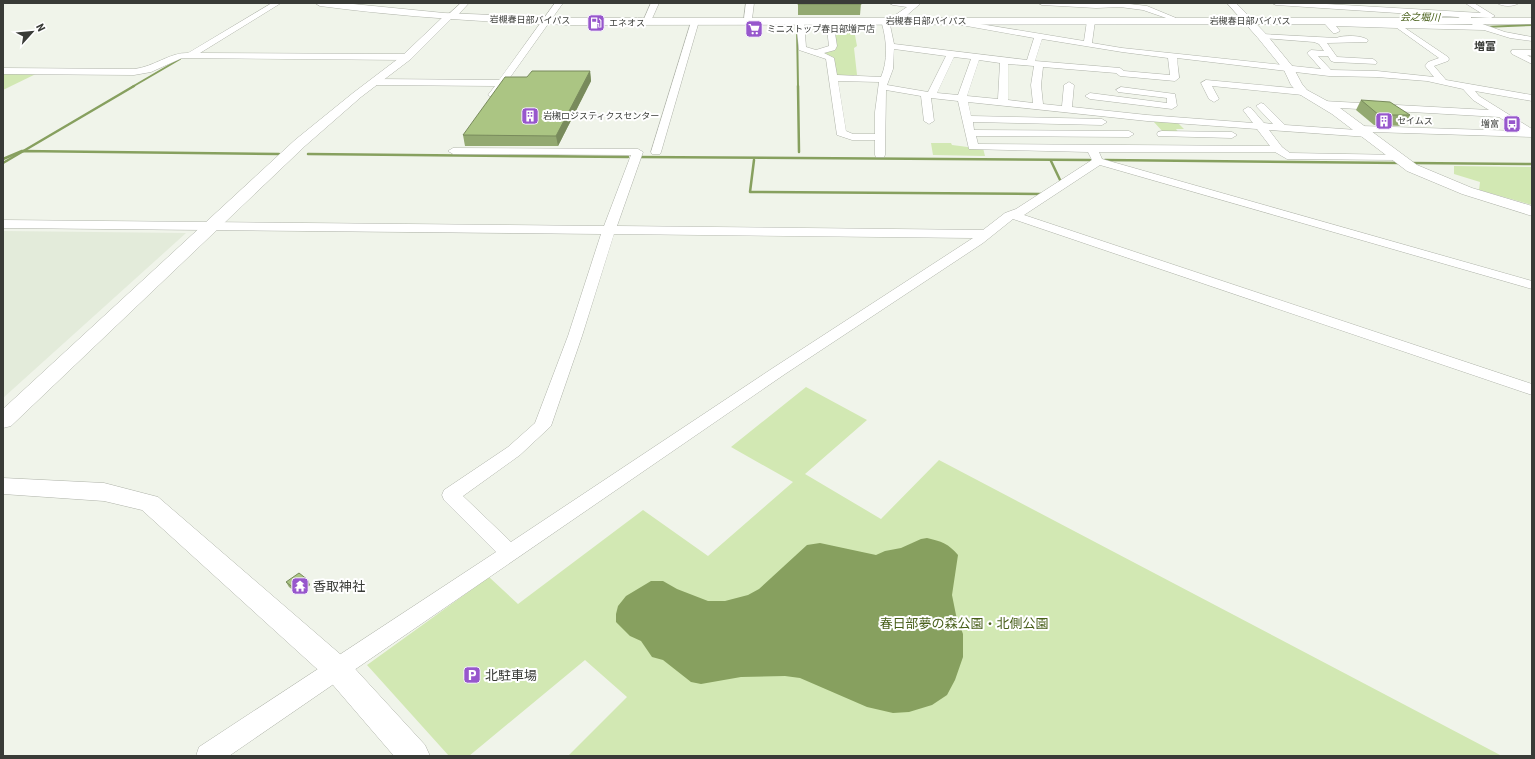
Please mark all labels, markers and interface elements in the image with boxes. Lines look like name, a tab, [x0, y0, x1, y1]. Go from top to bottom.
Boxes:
water label: 会之堀川	[1400, 11, 1441, 23]
north arrow	[12, 12, 52, 52]
fuel station icon: エネオス	[586, 13, 606, 33]
street label: 岩槻春日部バイパス	[490, 14, 570, 26]
street label: 岩槻春日部バイパス	[886, 16, 966, 26]
street label: 岩槻春日部バイパス	[1210, 16, 1290, 26]
place label: エネオス	[609, 18, 645, 28]
supermarket icon: ミニストップ春日部増戸店	[744, 19, 764, 39]
text: N	[33, 22, 48, 34]
place label: ミニストップ春日部増戸店	[767, 23, 875, 34]
district label: 増富	[1474, 40, 1496, 53]
building icon: 岩槻ロジスティクスセンター	[520, 106, 540, 126]
place label: 岩槻ロジスティクスセンター	[543, 111, 659, 121]
building icon: セイムス	[1374, 111, 1394, 131]
bus stop icon: 増富	[1502, 114, 1522, 134]
place label: セイムス	[1397, 116, 1433, 126]
place label: 増富	[1481, 118, 1499, 129]
temple icon: 香取神社	[290, 576, 310, 596]
place label: 香取神社	[313, 579, 365, 594]
park label: 春日部夢の森公園・北側公園	[879, 616, 1049, 631]
parking icon: 北駐車場	[462, 665, 482, 685]
place label: 北駐車場	[485, 668, 537, 683]

